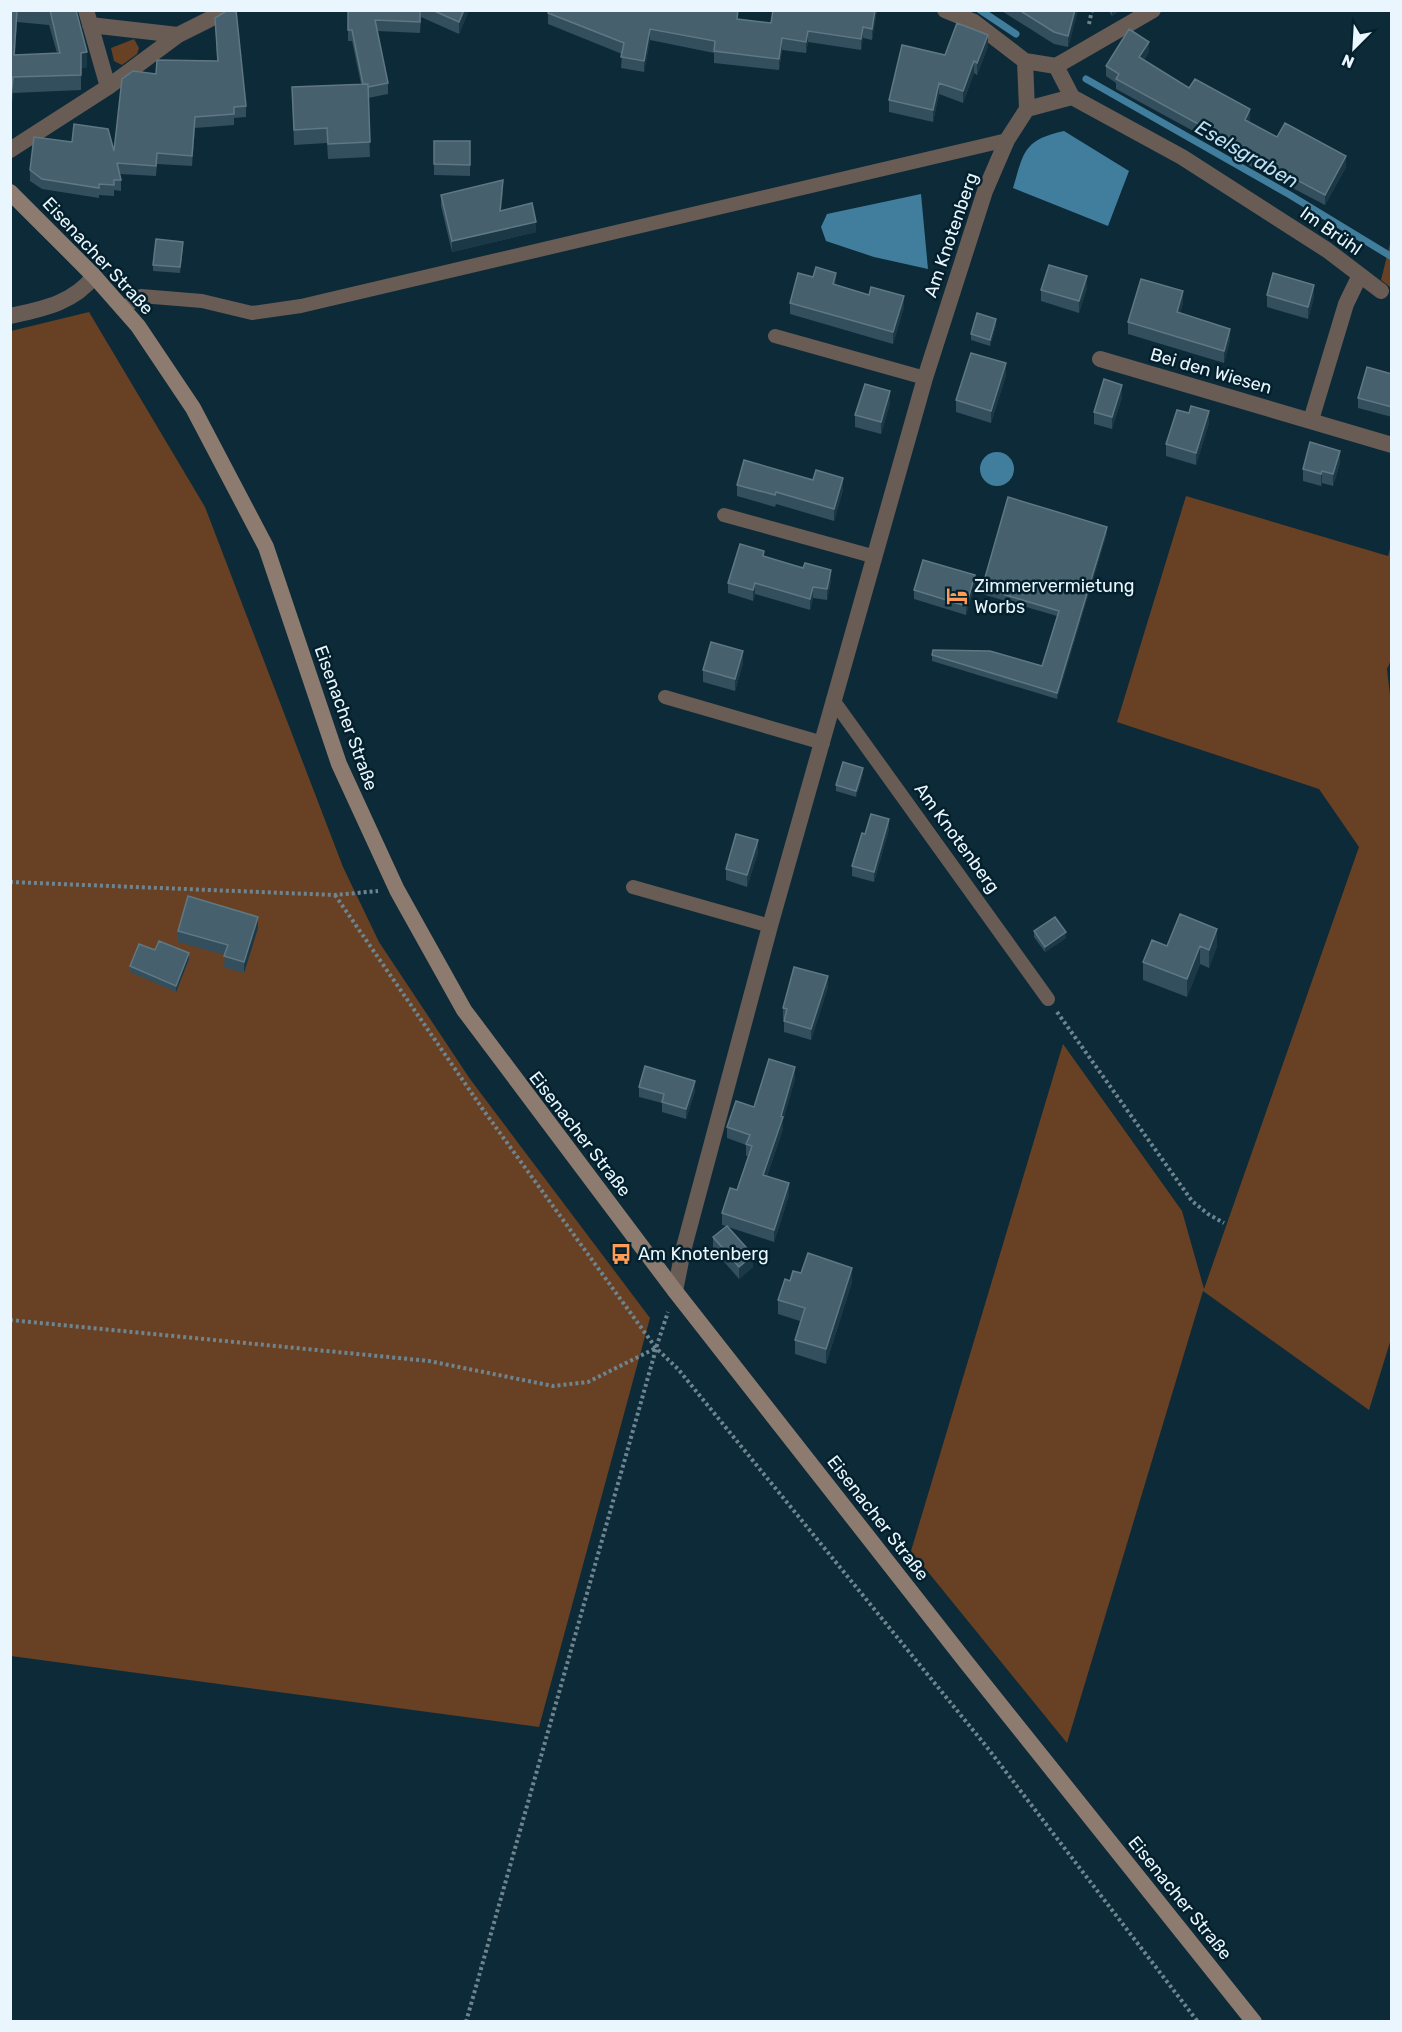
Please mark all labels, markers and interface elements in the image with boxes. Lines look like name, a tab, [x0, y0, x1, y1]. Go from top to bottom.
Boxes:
north arrow	[1324, 18, 1384, 78]
text: N	[1339, 50, 1357, 72]
water label: Eselsgraben	[1191, 115, 1303, 193]
street label: Am Knotenberg	[919, 170, 983, 300]
street label: Eisenacher Straße	[38, 193, 158, 319]
street label: Im Brühl	[1296, 202, 1366, 260]
street label: Bei den Wiesen	[1148, 343, 1274, 399]
place label: Zimmervermietung Worbs	[974, 575, 1135, 618]
hotel icon: Zimmervermietung Worbs	[945, 584, 969, 608]
street label: Eisenacher Straße	[310, 642, 382, 794]
street label: Am Knotenberg	[910, 779, 1004, 897]
street label: Eisenacher Straße	[524, 1067, 636, 1201]
bus stop icon: Am Knotenberg	[609, 1242, 633, 1266]
place label: Am Knotenberg	[638, 1243, 769, 1265]
street label: Eisenacher Straße	[822, 1451, 934, 1585]
street label: Eisenacher Straße	[1123, 1832, 1237, 1964]

